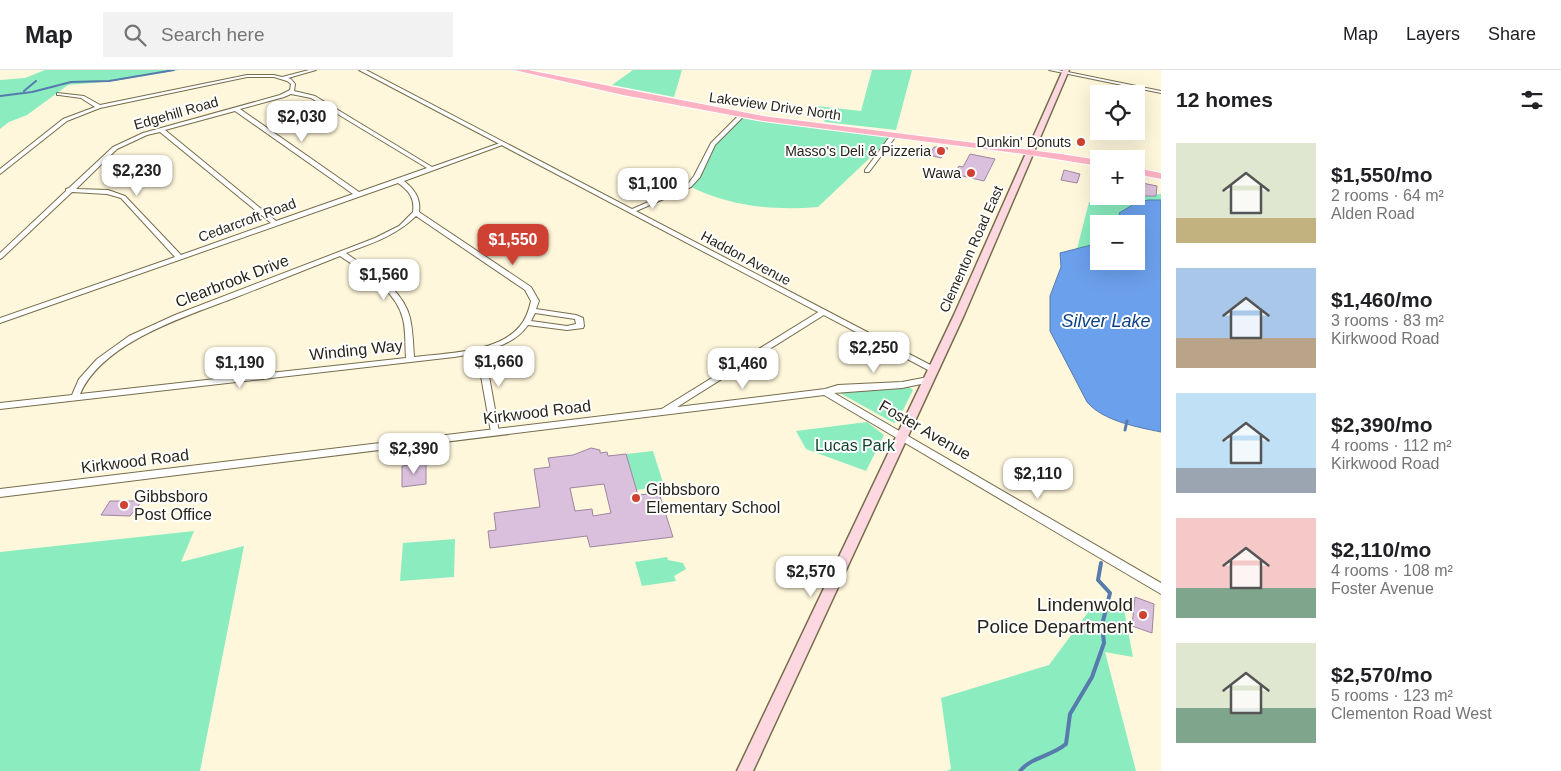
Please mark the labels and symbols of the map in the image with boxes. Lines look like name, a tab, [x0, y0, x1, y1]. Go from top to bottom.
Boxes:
street label: Lakeview Drive North	[708, 89, 842, 123]
street label: Edgehill Road	[132, 93, 220, 133]
pin: $2,030	[261, 100, 343, 143]
place label: Dunkin' Donuts	[977, 134, 1071, 150]
marker: Dunkin' Donuts	[1075, 136, 1087, 148]
place label: Masso's Deli & Pizzeria	[785, 143, 931, 159]
marker: Masso's Deli & Pizzeria	[935, 145, 947, 157]
pin: $2,230	[96, 154, 178, 197]
place label: Wawa	[923, 165, 961, 181]
marker: Wawa	[965, 167, 977, 179]
pin: $1,100	[612, 168, 694, 210]
street label: Clementon Road East	[936, 183, 1006, 315]
street label: Cedarcroft Road	[196, 195, 298, 245]
pin: $1,550	[472, 224, 554, 266]
street label: Haddon Avenue	[698, 228, 794, 288]
street label: Clearbrook Drive	[173, 252, 291, 310]
pin: $1,560	[343, 258, 425, 301]
water label: Silver Lake	[1061, 311, 1151, 331]
pin: $2,250	[833, 332, 915, 374]
street label: Winding Way	[309, 337, 403, 363]
pin: $1,190	[199, 346, 281, 389]
pin: $1,660	[458, 346, 540, 388]
pin: $1,460	[702, 348, 784, 390]
street label: Kirkwood Road	[482, 397, 592, 427]
street label: Foster Avenue	[876, 397, 974, 463]
pin: $2,390	[373, 432, 455, 475]
park label: Lucas Park	[815, 437, 896, 454]
street label: Kirkwood Road	[80, 446, 190, 476]
pin: $2,110	[997, 458, 1079, 500]
place label: Gibbsboro Elementary School	[646, 481, 780, 516]
place label: Gibbsboro Post Office	[134, 488, 212, 523]
marker: Gibbsboro Elementary School	[630, 492, 642, 504]
marker: Gibbsboro Post Office	[118, 499, 130, 511]
pin: $2,570	[770, 556, 852, 598]
place label: Lindenwold Police Department	[977, 594, 1134, 637]
marker: Lindenwold Police Department	[1137, 609, 1149, 621]

